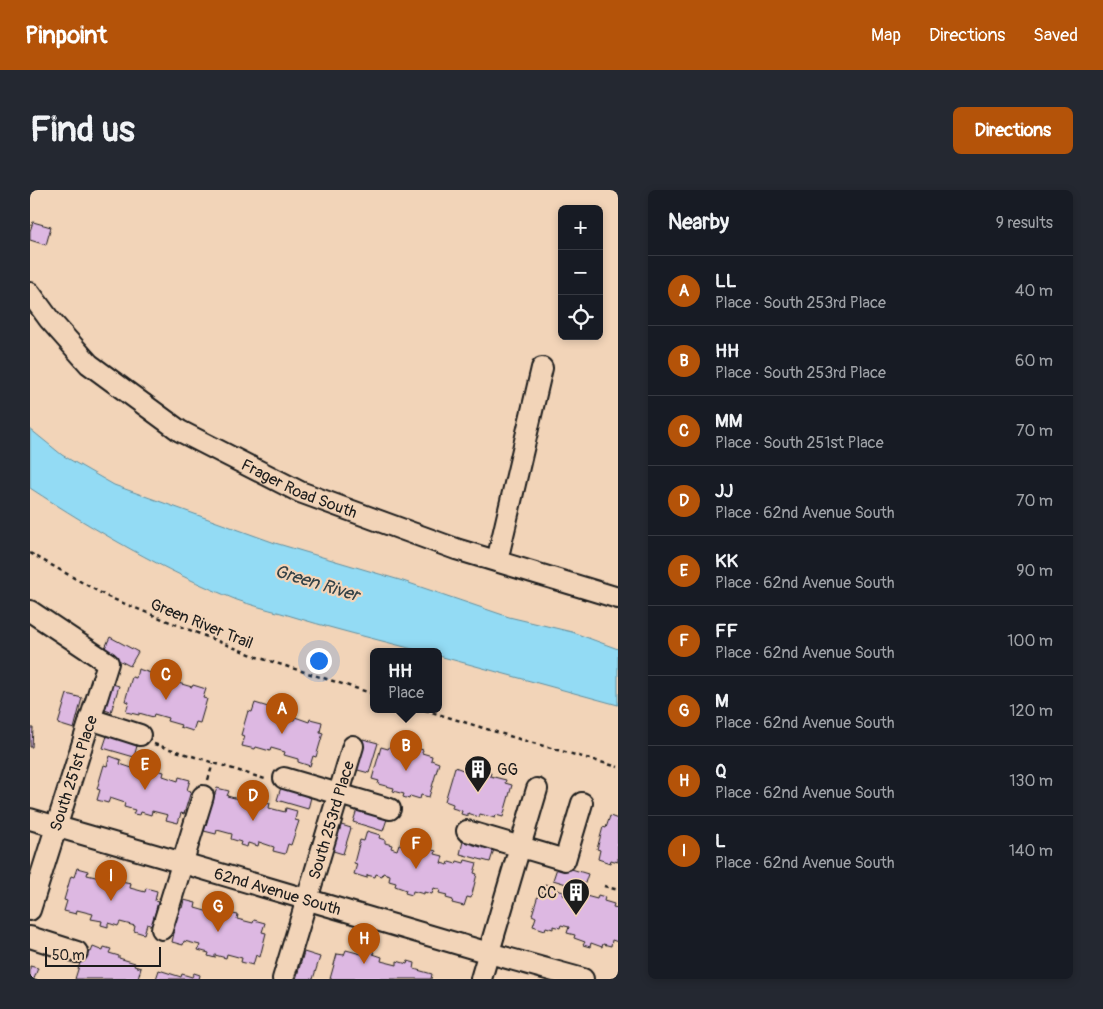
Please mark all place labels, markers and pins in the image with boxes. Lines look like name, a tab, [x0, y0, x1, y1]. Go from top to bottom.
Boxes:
pin: C	[150, 659, 182, 700]
pin: A	[266, 693, 298, 734]
pin: B	[390, 730, 422, 771]
pin: E	[129, 749, 161, 790]
building icon: GG	[463, 754, 493, 793]
place label: GG	[497, 760, 518, 780]
pin: D	[237, 780, 269, 821]
pin: F	[400, 828, 432, 869]
pin: I	[95, 860, 127, 901]
building icon: CC	[561, 877, 591, 916]
place label: CC	[537, 883, 557, 903]
pin: G	[202, 891, 234, 932]
pin: H	[348, 923, 380, 964]

